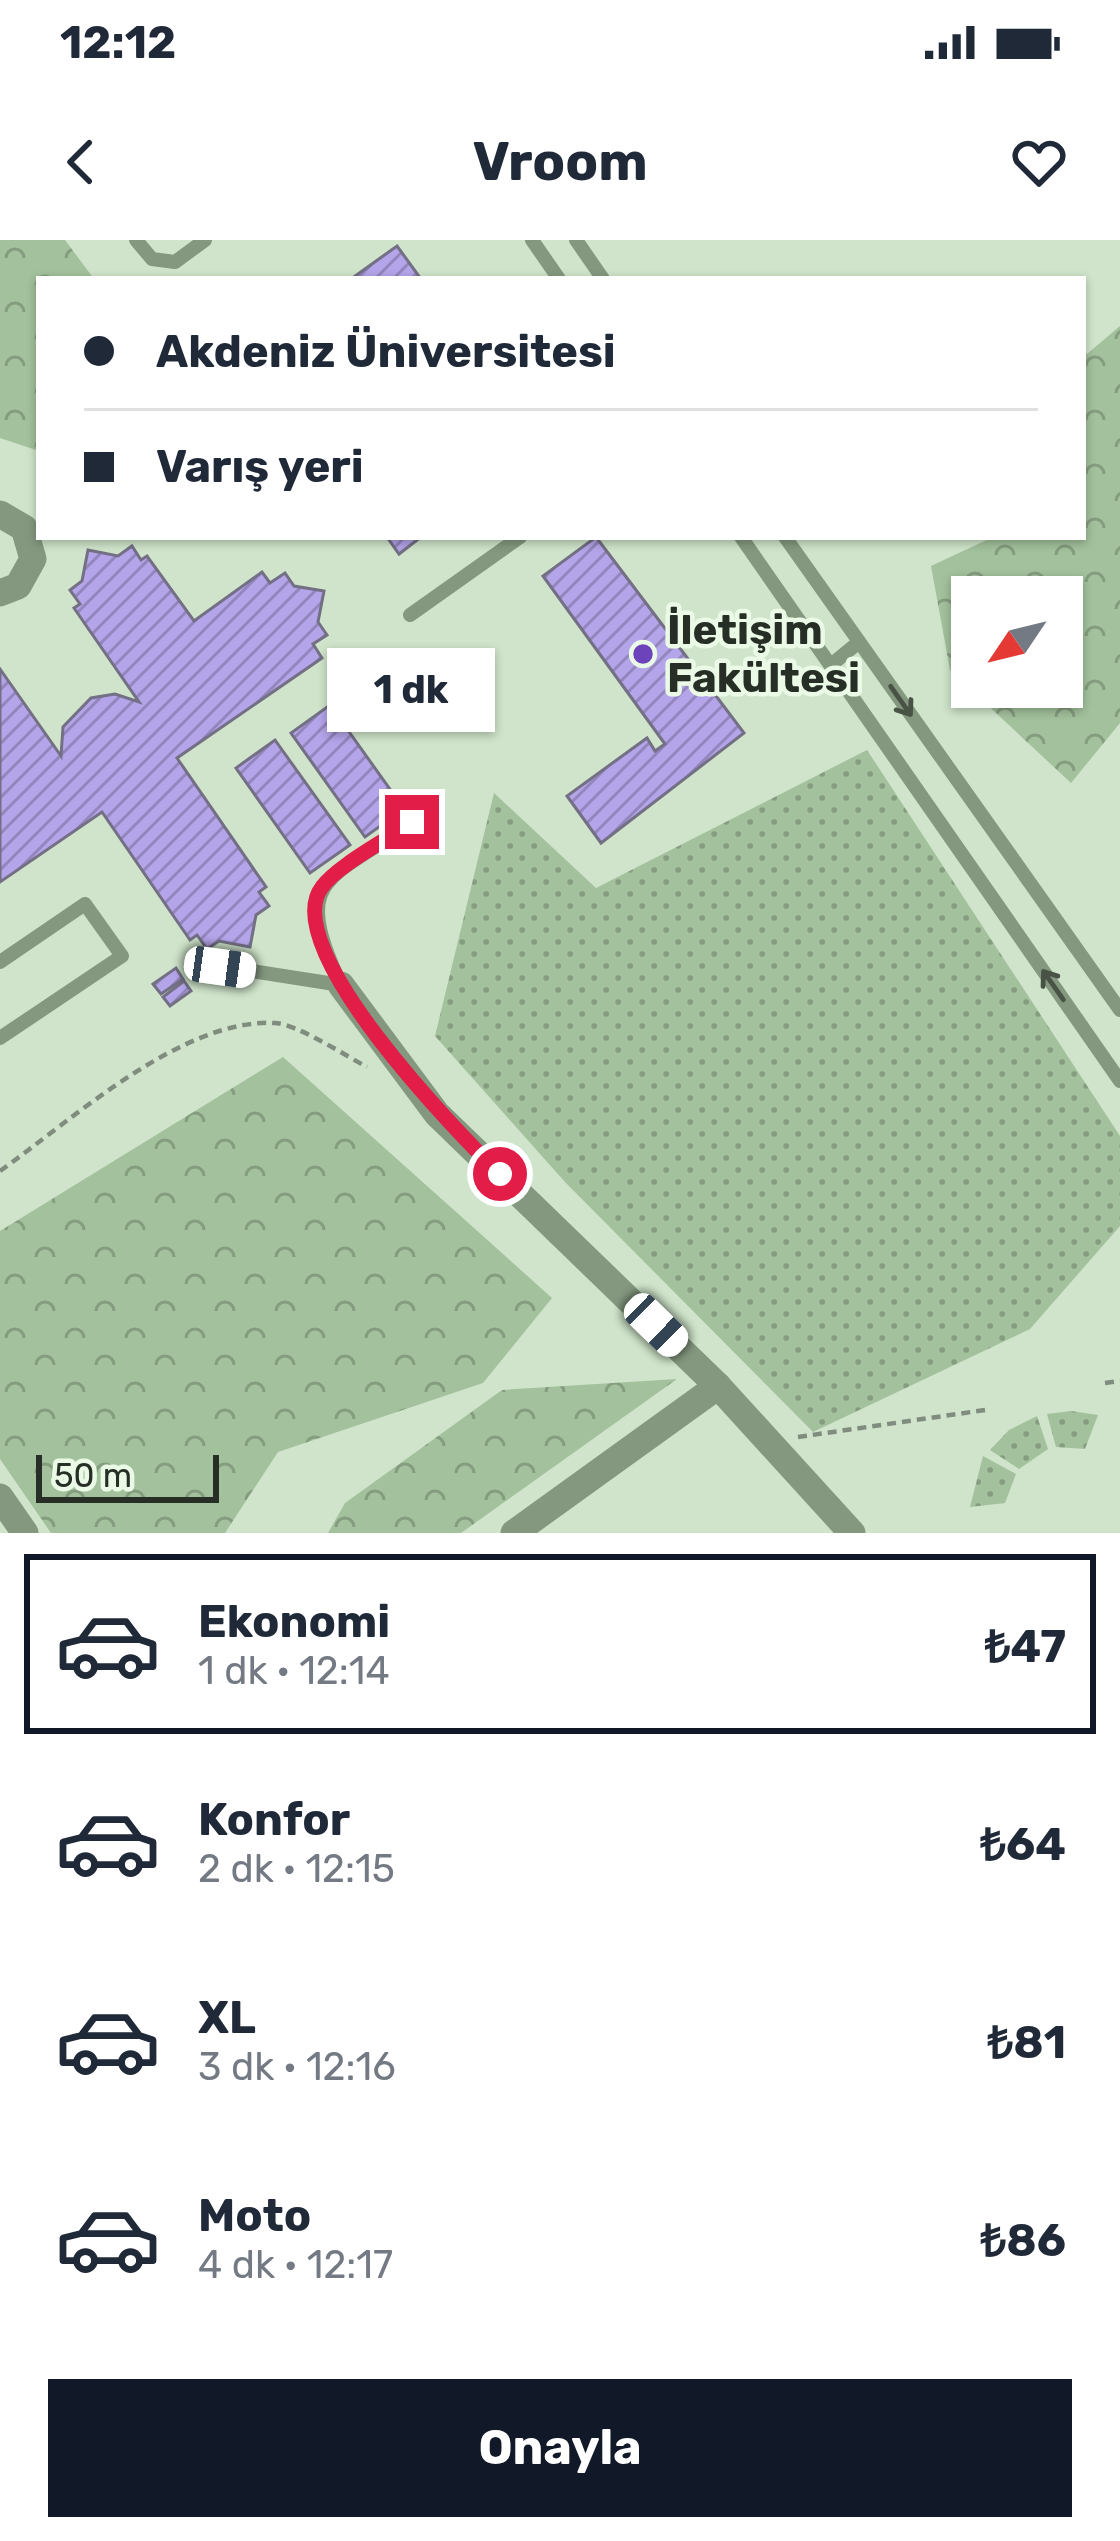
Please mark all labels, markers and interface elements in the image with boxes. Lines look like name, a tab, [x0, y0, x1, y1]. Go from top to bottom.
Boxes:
text: 12:12	[60, 16, 176, 69]
icon: back	[48, 129, 114, 195]
icon: heart	[1006, 129, 1072, 195]
text: Vroom	[472, 130, 648, 194]
text: Akdeniz Üniversitesi	[156, 325, 616, 378]
text: Varış yeri	[156, 440, 364, 493]
north arrow	[951, 576, 1083, 708]
map controls	[951, 576, 1083, 708]
place label: İletişim Fakültesi	[667, 605, 860, 703]
marker: İletişim Fakültesi	[630, 641, 656, 667]
callout: 1 dk	[328, 648, 496, 732]
text: 1 dk	[373, 667, 449, 713]
one-way arrow	[888, 684, 913, 717]
route end	[385, 795, 439, 849]
car	[182, 944, 258, 990]
one-way arrow	[1041, 969, 1066, 1003]
route start	[473, 1147, 527, 1201]
car	[618, 1287, 694, 1363]
scale bar	[36, 1449, 219, 1502]
text: 50 m	[54, 1456, 132, 1495]
icon: car	[54, 1590, 162, 1698]
text: Ekonomi	[198, 1595, 390, 1648]
text: ₺47	[985, 1620, 1066, 1673]
text: 1 dk · 12:14	[198, 1648, 390, 1694]
icon: car	[54, 1788, 162, 1896]
text: Konfor	[198, 1793, 350, 1846]
text: ₺64	[980, 1818, 1066, 1871]
text: 2 dk · 12:15	[198, 1846, 395, 1892]
icon: car	[54, 1986, 162, 2094]
text: XL	[198, 1991, 256, 2044]
text: ₺81	[987, 2016, 1066, 2069]
text: 3 dk · 12:16	[198, 2044, 396, 2090]
icon: car	[54, 2184, 162, 2292]
text: Moto	[198, 2189, 311, 2242]
text: ₺86	[980, 2214, 1066, 2267]
text: 4 dk · 12:17	[198, 2242, 393, 2288]
button: Onayla	[48, 2379, 1072, 2517]

